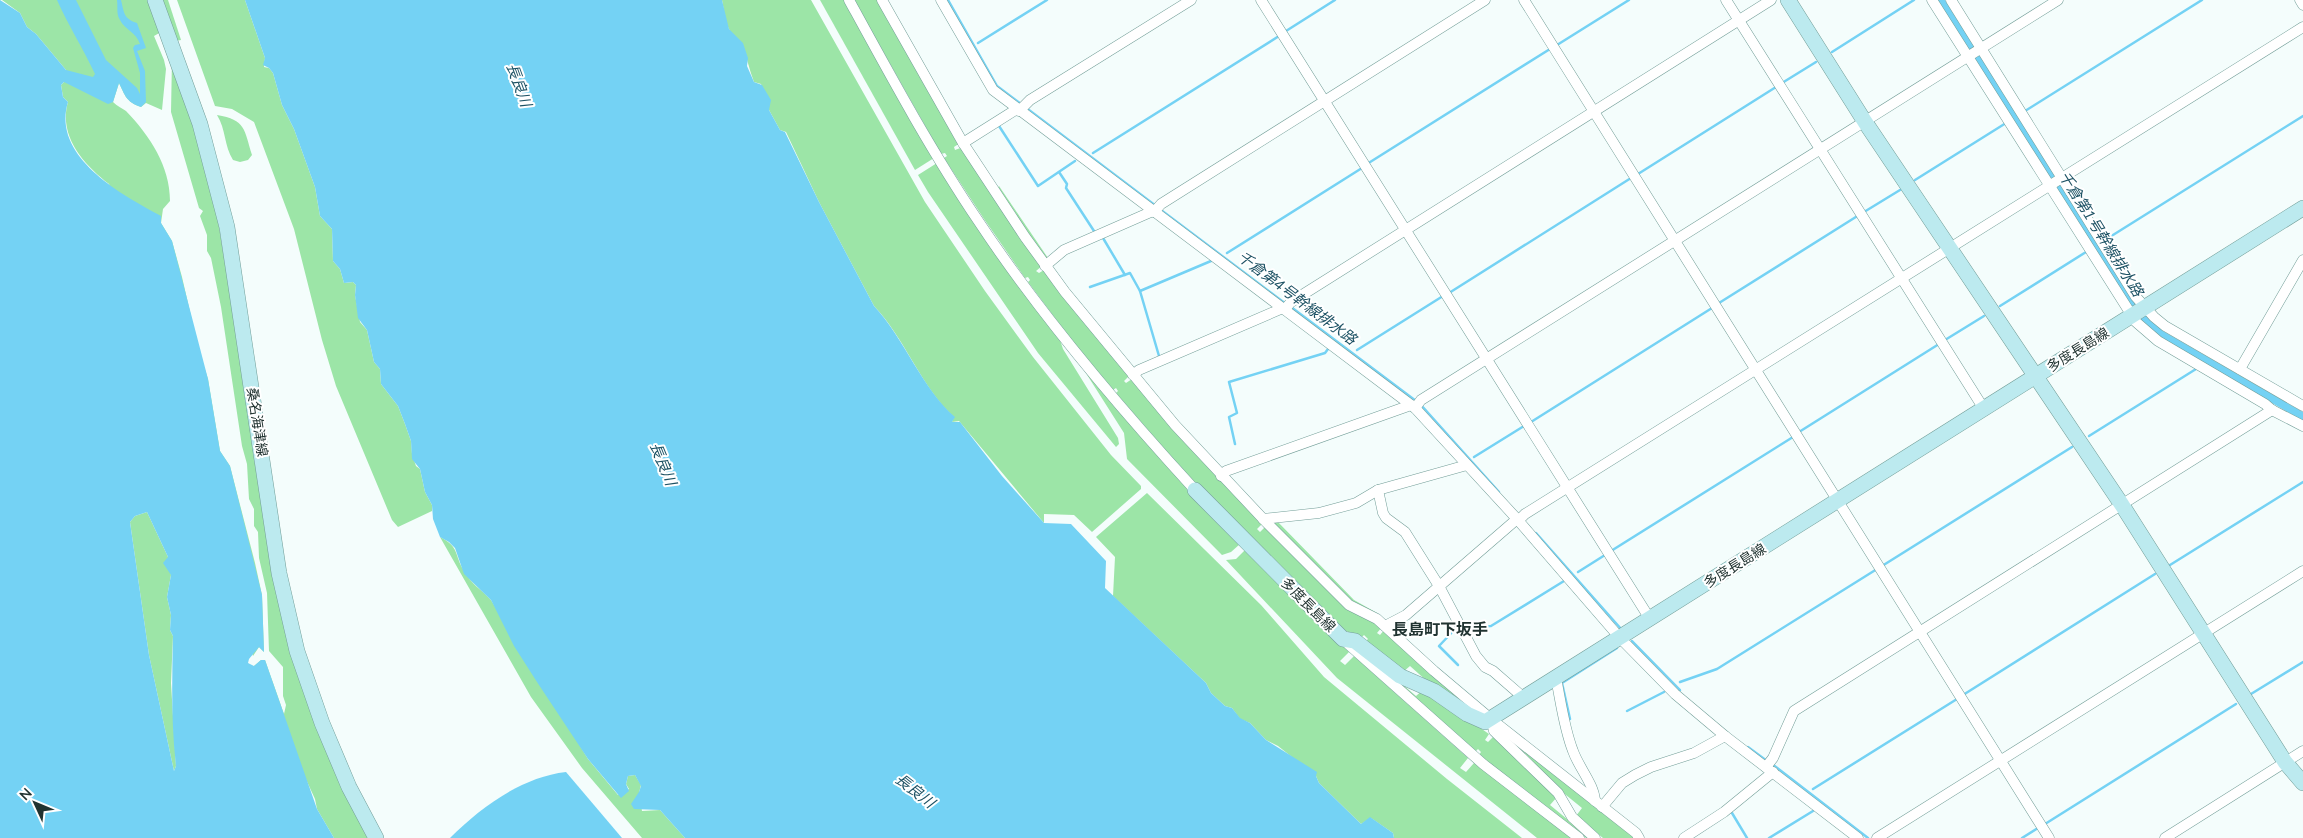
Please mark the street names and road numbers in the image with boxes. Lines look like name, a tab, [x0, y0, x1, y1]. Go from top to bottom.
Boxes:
street label: 多度長島線	[2043, 323, 2113, 377]
street label: 桑名海津線	[242, 386, 272, 458]
street label: 多度長島線	[1700, 539, 1770, 593]
street label: 多度長島線	[1277, 574, 1339, 636]

